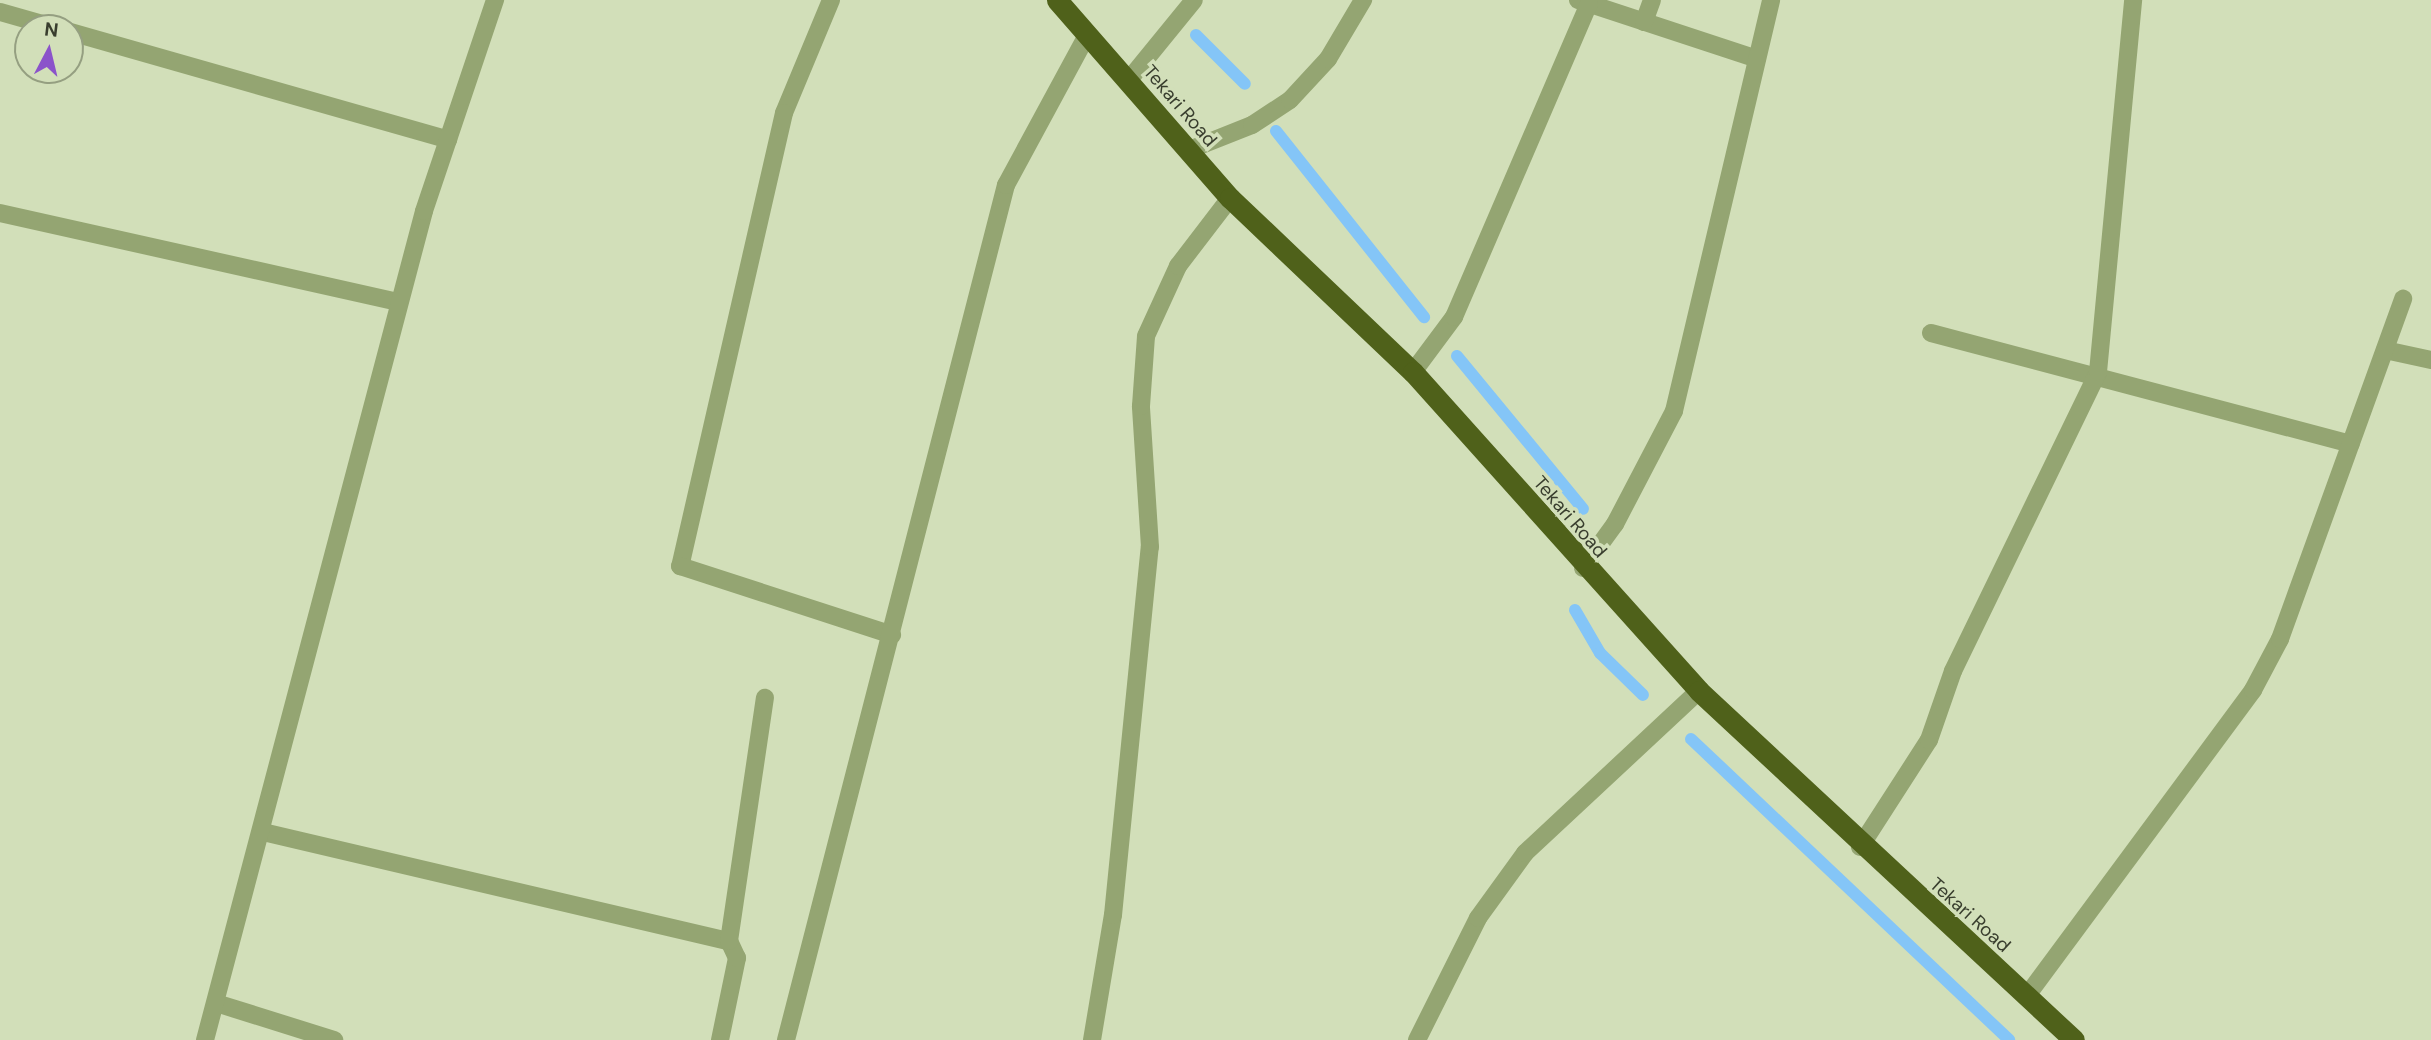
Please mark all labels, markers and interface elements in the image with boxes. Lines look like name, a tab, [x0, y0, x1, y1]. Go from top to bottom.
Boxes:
north arrow	[14, 14, 84, 84]
text: N	[43, 16, 60, 43]
street label: Tekari Road	[1138, 61, 1222, 151]
street label: Tekari Road	[1528, 472, 1612, 562]
street label: Tekari Road	[1925, 873, 2015, 957]

